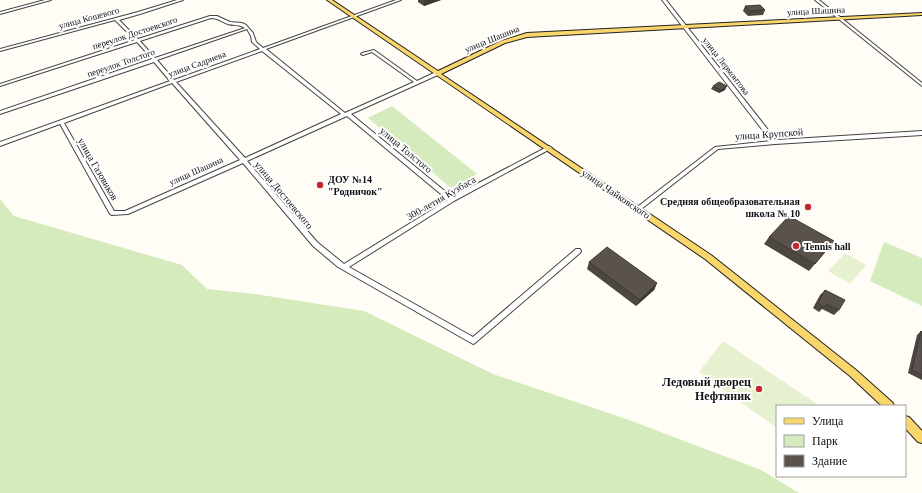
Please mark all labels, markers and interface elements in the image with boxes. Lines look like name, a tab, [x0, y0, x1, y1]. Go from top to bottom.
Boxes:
street label: улица Шашина	[787, 4, 845, 18]
street label: улица Кошевого	[58, 5, 121, 31]
street label: переулок Достоевского	[91, 14, 179, 51]
street label: улица Шашина	[463, 23, 521, 55]
street label: улица Лермонтова	[700, 35, 752, 97]
street label: переулок Толстого	[86, 47, 157, 79]
street label: улица Садриева	[167, 49, 227, 79]
street label: улица Толстого	[378, 125, 434, 175]
street label: улица Крупской	[735, 126, 804, 142]
street label: улица Газовиков	[76, 136, 120, 202]
street label: улица Шашина	[167, 155, 225, 187]
street label: улица Достоевского	[253, 159, 315, 231]
street label: улица Чайковского	[580, 167, 652, 221]
street label: 300-летия Кузбаса	[404, 173, 478, 222]
place label: ДОУ №14 "Родничок"	[328, 174, 383, 197]
marker: ДОУ №14 "Родничок"	[315, 180, 325, 190]
place label: Средняя общеобразовательная школа № 10	[660, 196, 801, 219]
marker: Средняя общеобразовательная школа № 10	[803, 202, 813, 212]
marker: Tennis hall	[791, 241, 801, 251]
place label: Tennis hall	[804, 241, 851, 252]
place label: Ледовый дворец Нефтяник	[662, 375, 751, 403]
marker: Ледовый дворец Нефтяник	[754, 384, 764, 394]
legend	[776, 405, 906, 477]
text: Улица	[812, 414, 844, 428]
text: Парк	[812, 434, 838, 448]
text: Здание	[812, 454, 847, 468]

